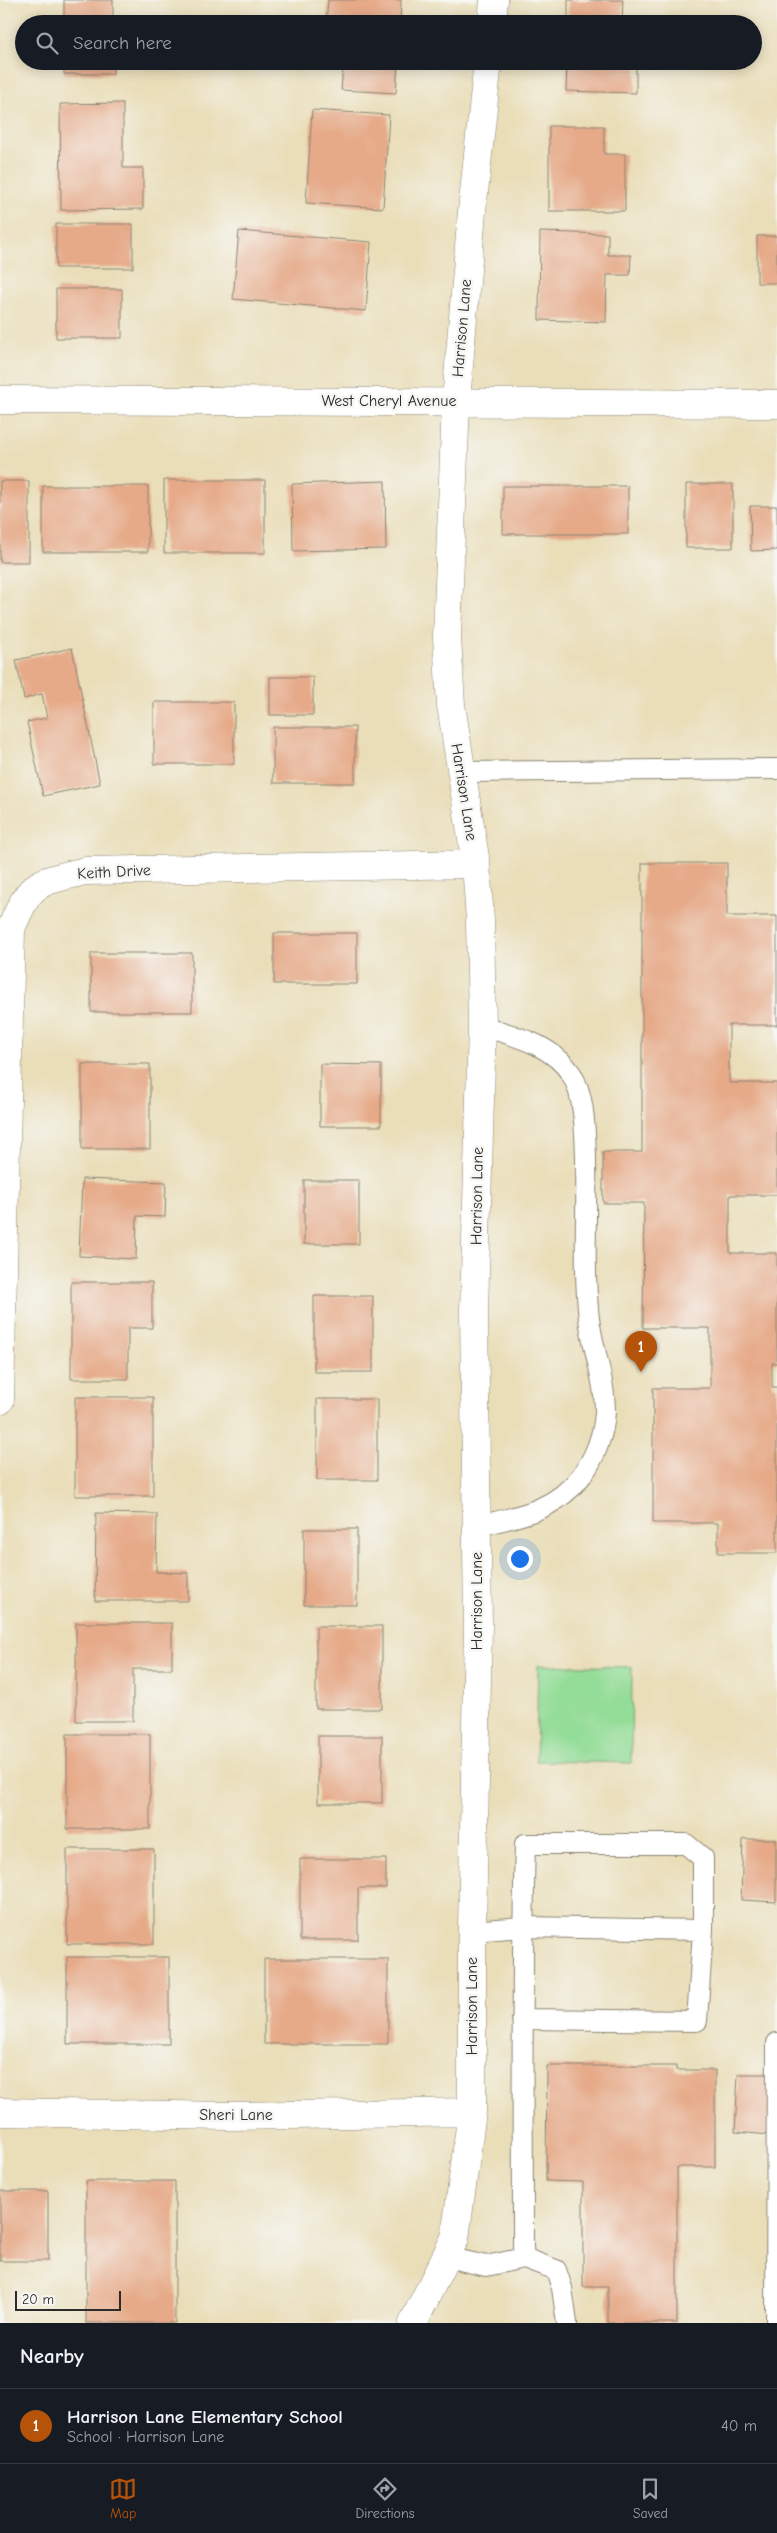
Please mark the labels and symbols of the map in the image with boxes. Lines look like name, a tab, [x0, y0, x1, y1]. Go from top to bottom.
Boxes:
street label: Harrison Lane	[449, 278, 475, 378]
street label: West Cheryl Avenue	[322, 392, 456, 410]
street label: Harrison Lane	[447, 742, 481, 842]
street label: Keith Drive	[77, 861, 151, 883]
street label: Harrison Lane	[467, 1147, 487, 1245]
pin: 1	[625, 1331, 657, 1372]
your location	[507, 1546, 533, 1572]
street label: Harrison Lane	[468, 1552, 486, 1650]
street label: Harrison Lane	[463, 1957, 481, 2055]
street label: Sheri Lane	[199, 2106, 273, 2124]
scale bar	[15, 2288, 121, 2311]

